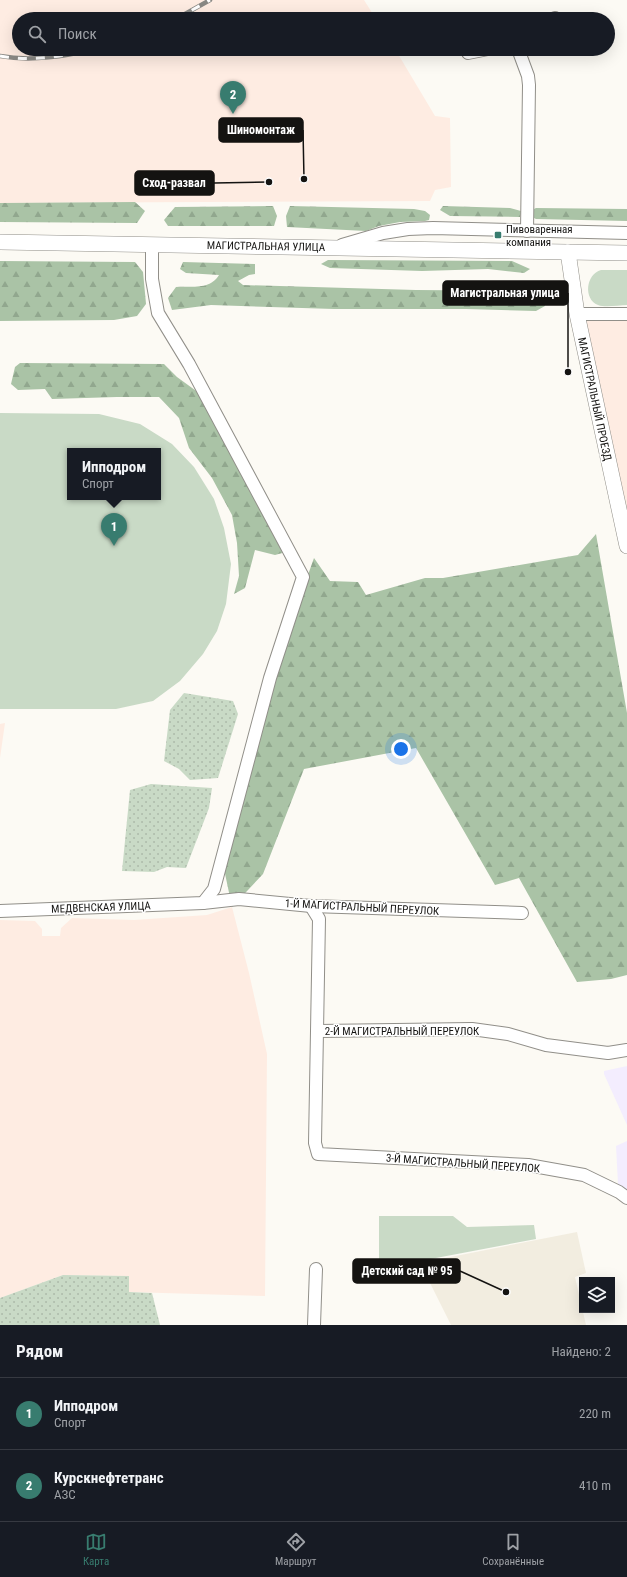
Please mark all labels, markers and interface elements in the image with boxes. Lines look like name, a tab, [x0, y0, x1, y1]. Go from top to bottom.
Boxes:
search box	[12, 12, 615, 56]
icon: search	[26, 23, 48, 45]
text: Поиск	[58, 25, 97, 43]
pin: 2	[220, 81, 246, 114]
callout: Шиномонтаж	[219, 118, 303, 142]
text: Шиномонтаж	[227, 123, 295, 137]
callout: Сход-развал	[135, 171, 214, 195]
text: Сход-развал	[142, 176, 206, 190]
place label: Пивоваренная компания	[506, 223, 573, 249]
marker: Пивоваренная компания	[493, 230, 503, 240]
street label: МАГИСТРАЛЬНАЯ УЛИЦА	[207, 239, 326, 254]
callout: Магистральная улица	[443, 281, 568, 305]
text: Магистральная улица	[450, 286, 560, 300]
street label: МАГИСТРАЛЬНЫЙ ПРОЕЗД	[575, 336, 614, 462]
popup	[67, 448, 161, 500]
text: Ипподром	[82, 458, 146, 476]
text: Спорт	[82, 476, 114, 491]
pin: 1	[101, 513, 127, 546]
your location	[391, 739, 411, 759]
street label: 1-Й МАГИСТРАЛЬНЫЙ ПЕРЕУЛОК	[284, 897, 440, 918]
street label: МЕДВЕНСКАЯ УЛИЦА	[51, 899, 152, 916]
street label: 2-Й МАГИСТРАЛЬНЫЙ ПЕРЕУЛОК	[325, 1025, 480, 1038]
street label: 3-Й МАГИСТРАЛЬНЫЙ ПЕРЕУЛОК	[385, 1152, 541, 1175]
callout: Детский сад № 95	[353, 1259, 460, 1283]
text: Детский сад № 95	[361, 1264, 453, 1278]
map controls	[579, 1277, 615, 1313]
button: layers	[579, 1277, 615, 1313]
text: Рядом	[16, 1341, 63, 1361]
text: Найдено: 2	[551, 1344, 611, 1359]
text: Ипподром	[54, 1397, 118, 1415]
text: 1	[26, 1406, 32, 1421]
text: 220 m	[579, 1406, 611, 1421]
text: Спорт	[54, 1415, 86, 1430]
text: Курскнефтетранс	[54, 1469, 164, 1487]
text: 2	[26, 1478, 32, 1493]
text: 410 m	[579, 1478, 611, 1493]
text: АЗС	[54, 1487, 76, 1502]
tab: Карта	[83, 1531, 109, 1568]
tab: Маршрут	[275, 1531, 316, 1568]
tab: Сохранённые	[482, 1531, 544, 1568]

